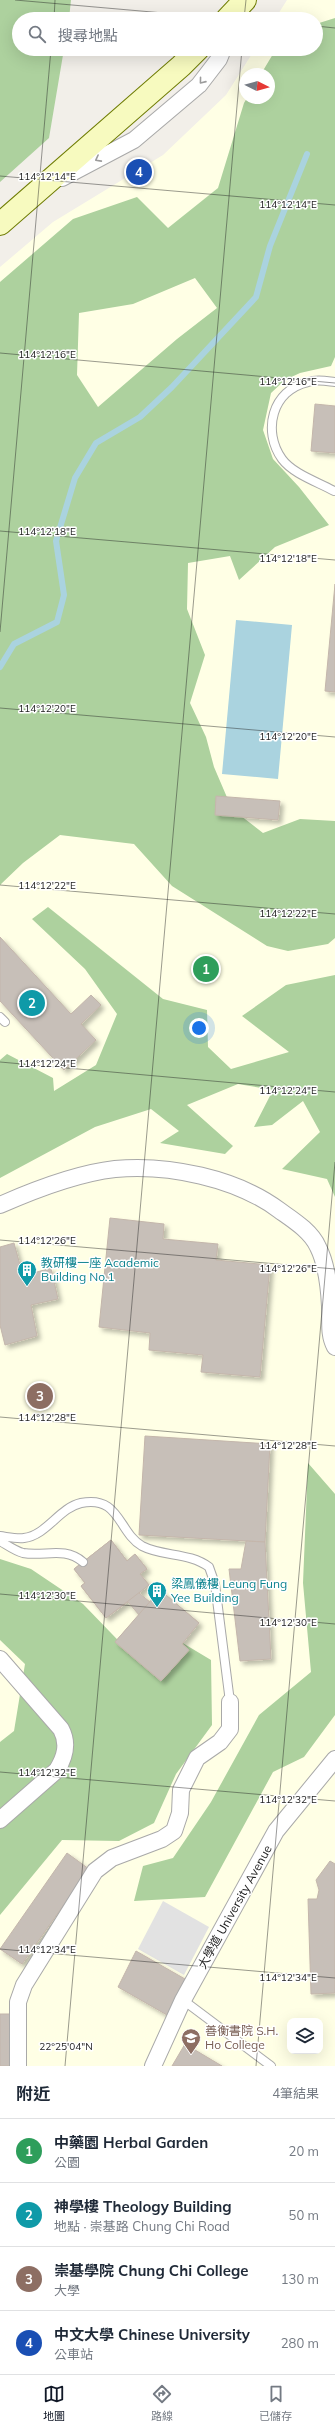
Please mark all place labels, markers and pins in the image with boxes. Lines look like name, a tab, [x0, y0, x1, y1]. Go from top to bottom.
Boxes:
pin: 4	[126, 157, 152, 187]
pin: 1	[193, 954, 219, 984]
pin: 2	[19, 988, 45, 1018]
place label: 教研樓一座 Academic Building No.1	[41, 1255, 159, 1284]
building icon: 教研樓一座 Academic Building No.1	[16, 1259, 38, 1287]
pin: 3	[27, 1381, 53, 1411]
place label: 梁鳳儀樓 Leung Fung Yee Building	[170, 1576, 287, 1605]
building icon: 梁鳳儀樓 Leung Fung Yee Building	[146, 1580, 168, 1608]
place label: 善衡書院 S.H. Ho College	[205, 2023, 278, 2052]
school or university icon: 善衡書院 S.H. Ho College	[180, 2027, 202, 2055]

